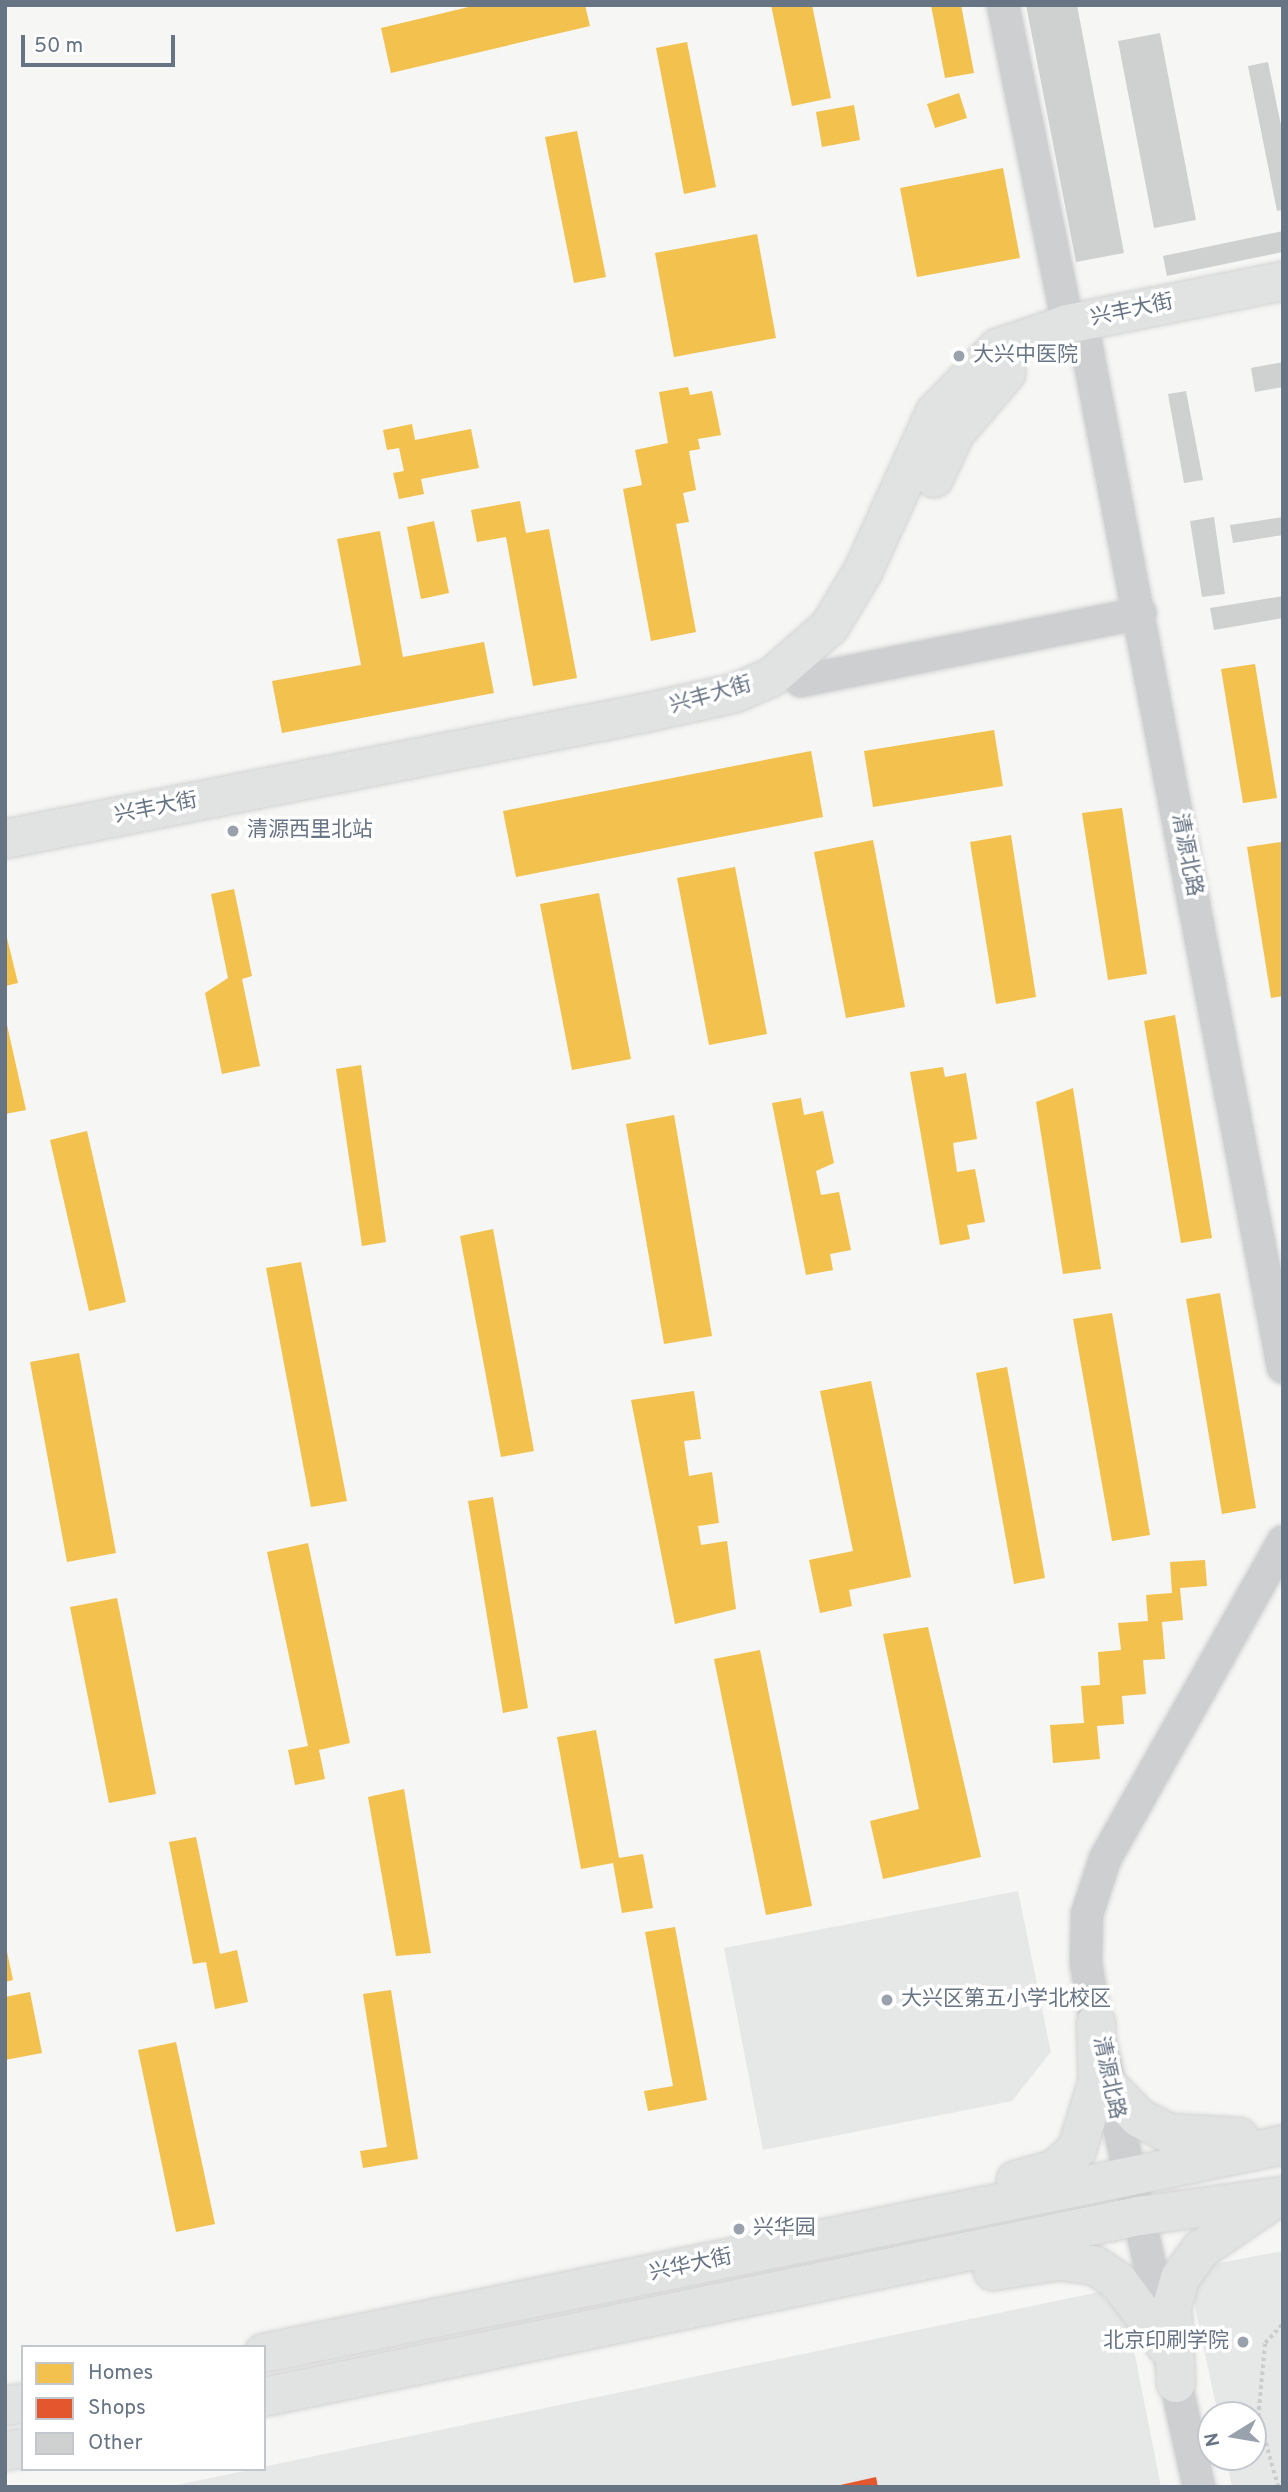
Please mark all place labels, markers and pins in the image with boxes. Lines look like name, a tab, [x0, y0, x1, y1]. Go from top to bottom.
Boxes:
place label: 大兴中医院	[973, 343, 1078, 369]
marker: 大兴中医院	[951, 348, 967, 364]
place label: 清源西里北站	[247, 818, 373, 844]
marker: 清源西里北站	[225, 823, 241, 839]
place label: 大兴区第五小学北校区	[901, 1987, 1111, 2013]
marker: 大兴区第五小学北校区	[879, 1992, 895, 2008]
place label: 兴华园	[753, 2216, 816, 2242]
marker: 兴华园	[731, 2221, 747, 2237]
place label: 北京印刷学院	[1103, 2329, 1229, 2355]
marker: 北京印刷学院	[1235, 2334, 1251, 2350]

